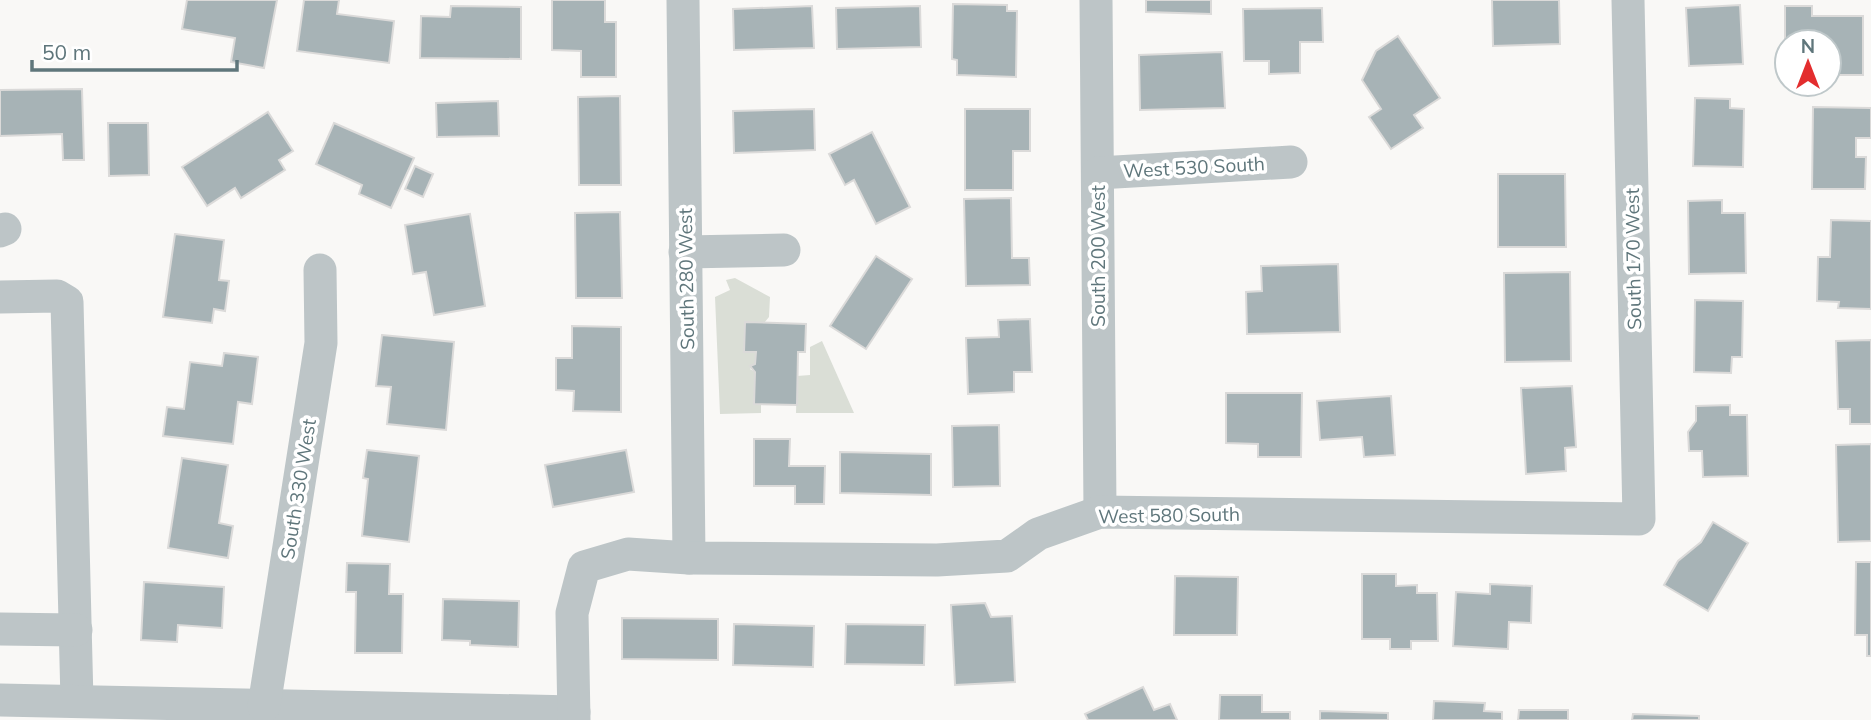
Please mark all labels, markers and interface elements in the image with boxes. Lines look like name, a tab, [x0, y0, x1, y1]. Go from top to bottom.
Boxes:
scale bar	[32, 28, 236, 72]
north arrow	[1773, 28, 1843, 98]
text: N	[1801, 34, 1815, 58]
text: 50 m	[42, 39, 91, 65]
street label: West 530 South	[1123, 151, 1265, 183]
street label: South 200 West	[1086, 185, 1110, 327]
street label: South 170 West	[1620, 188, 1646, 330]
street label: South 280 West	[673, 208, 699, 350]
street label: South 330 West	[275, 417, 321, 561]
street label: West 580 South	[1098, 502, 1240, 528]

